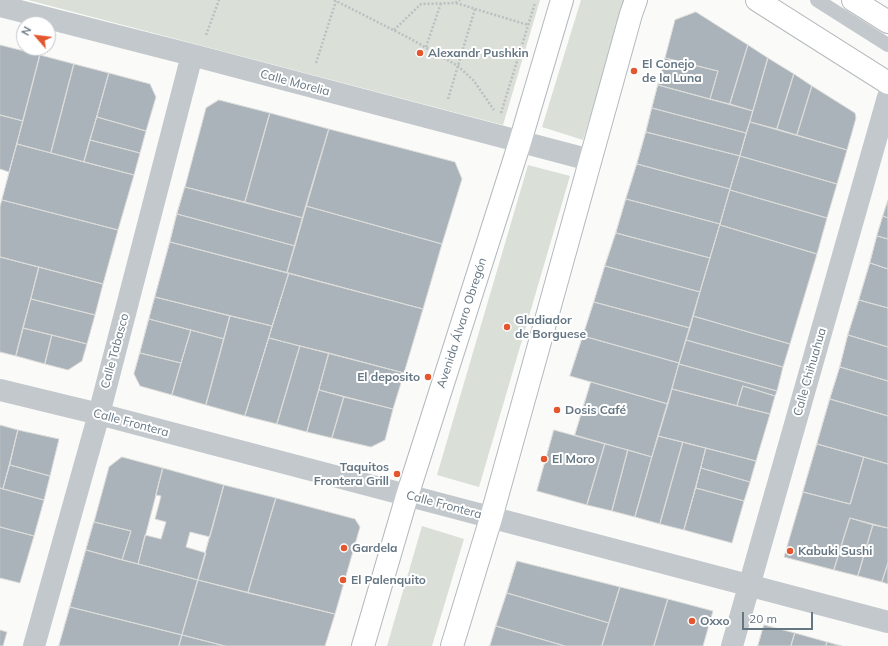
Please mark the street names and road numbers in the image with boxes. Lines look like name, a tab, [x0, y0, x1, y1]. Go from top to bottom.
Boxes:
street label: Calle Morelia	[259, 67, 331, 99]
street label: Avenida Álvaro Obregón	[434, 256, 490, 390]
street label: Calle Tabasco	[98, 312, 132, 390]
street label: Calle Chihuahua	[791, 326, 829, 418]
street label: Calle Frontera	[92, 406, 170, 440]
street label: Calle Frontera	[405, 488, 483, 522]

